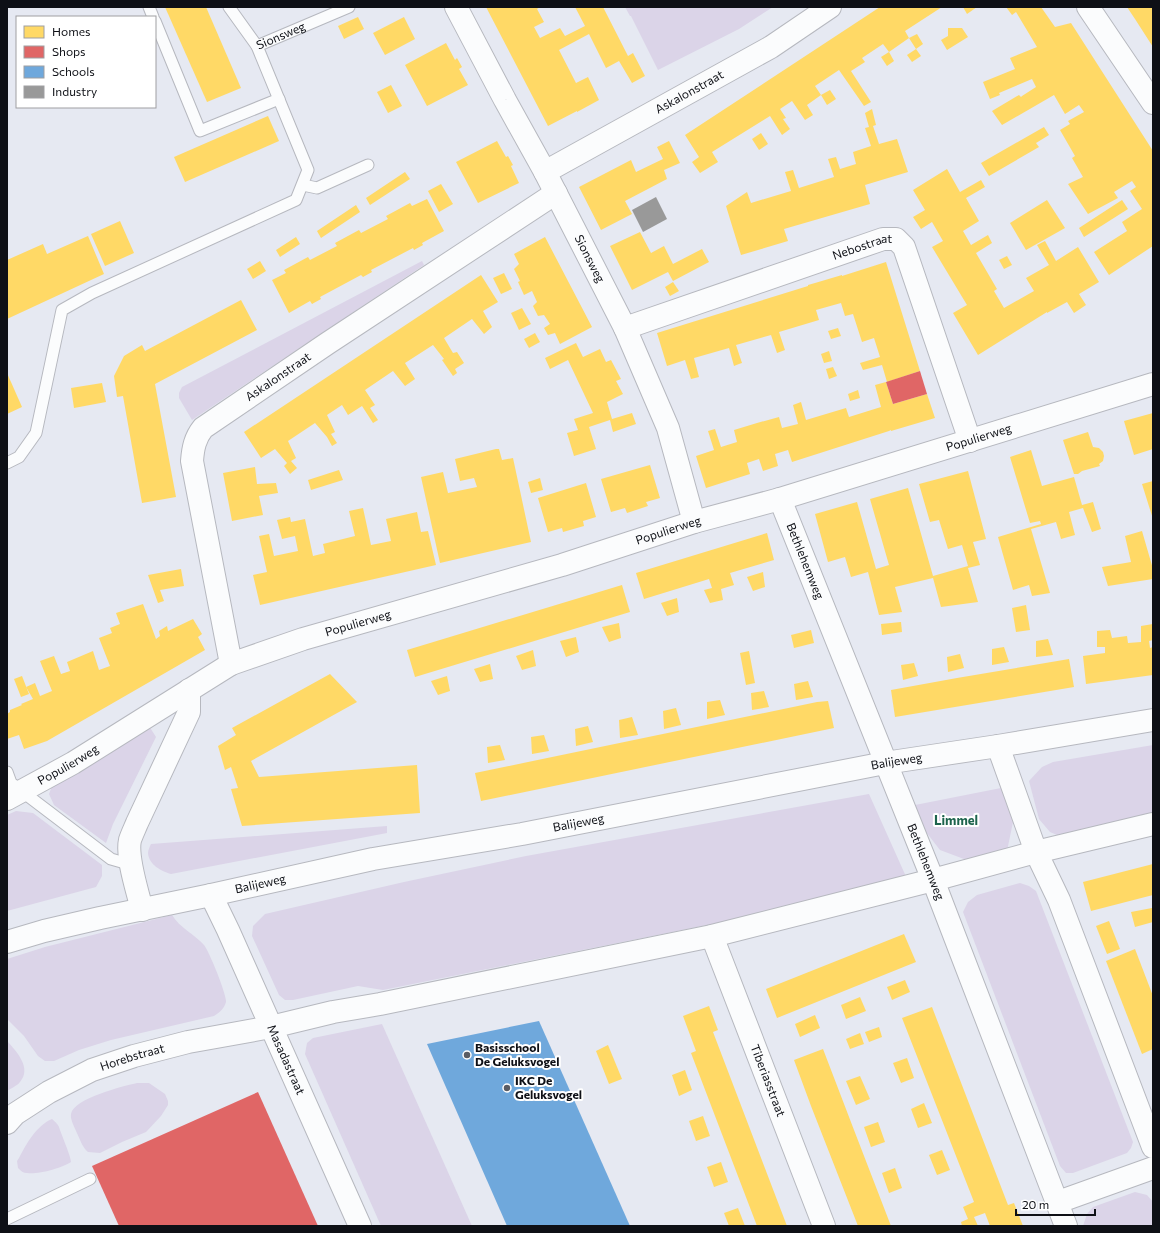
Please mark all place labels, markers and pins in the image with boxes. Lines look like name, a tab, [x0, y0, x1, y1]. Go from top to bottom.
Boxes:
place label: Basisschool De Geluksvogel	[475, 1040, 559, 1068]
marker: Basisschool De Geluksvogel	[462, 1050, 472, 1060]
place label: IKC De Geluksvogel	[515, 1073, 582, 1101]
marker: IKC De Geluksvogel	[502, 1083, 512, 1093]

